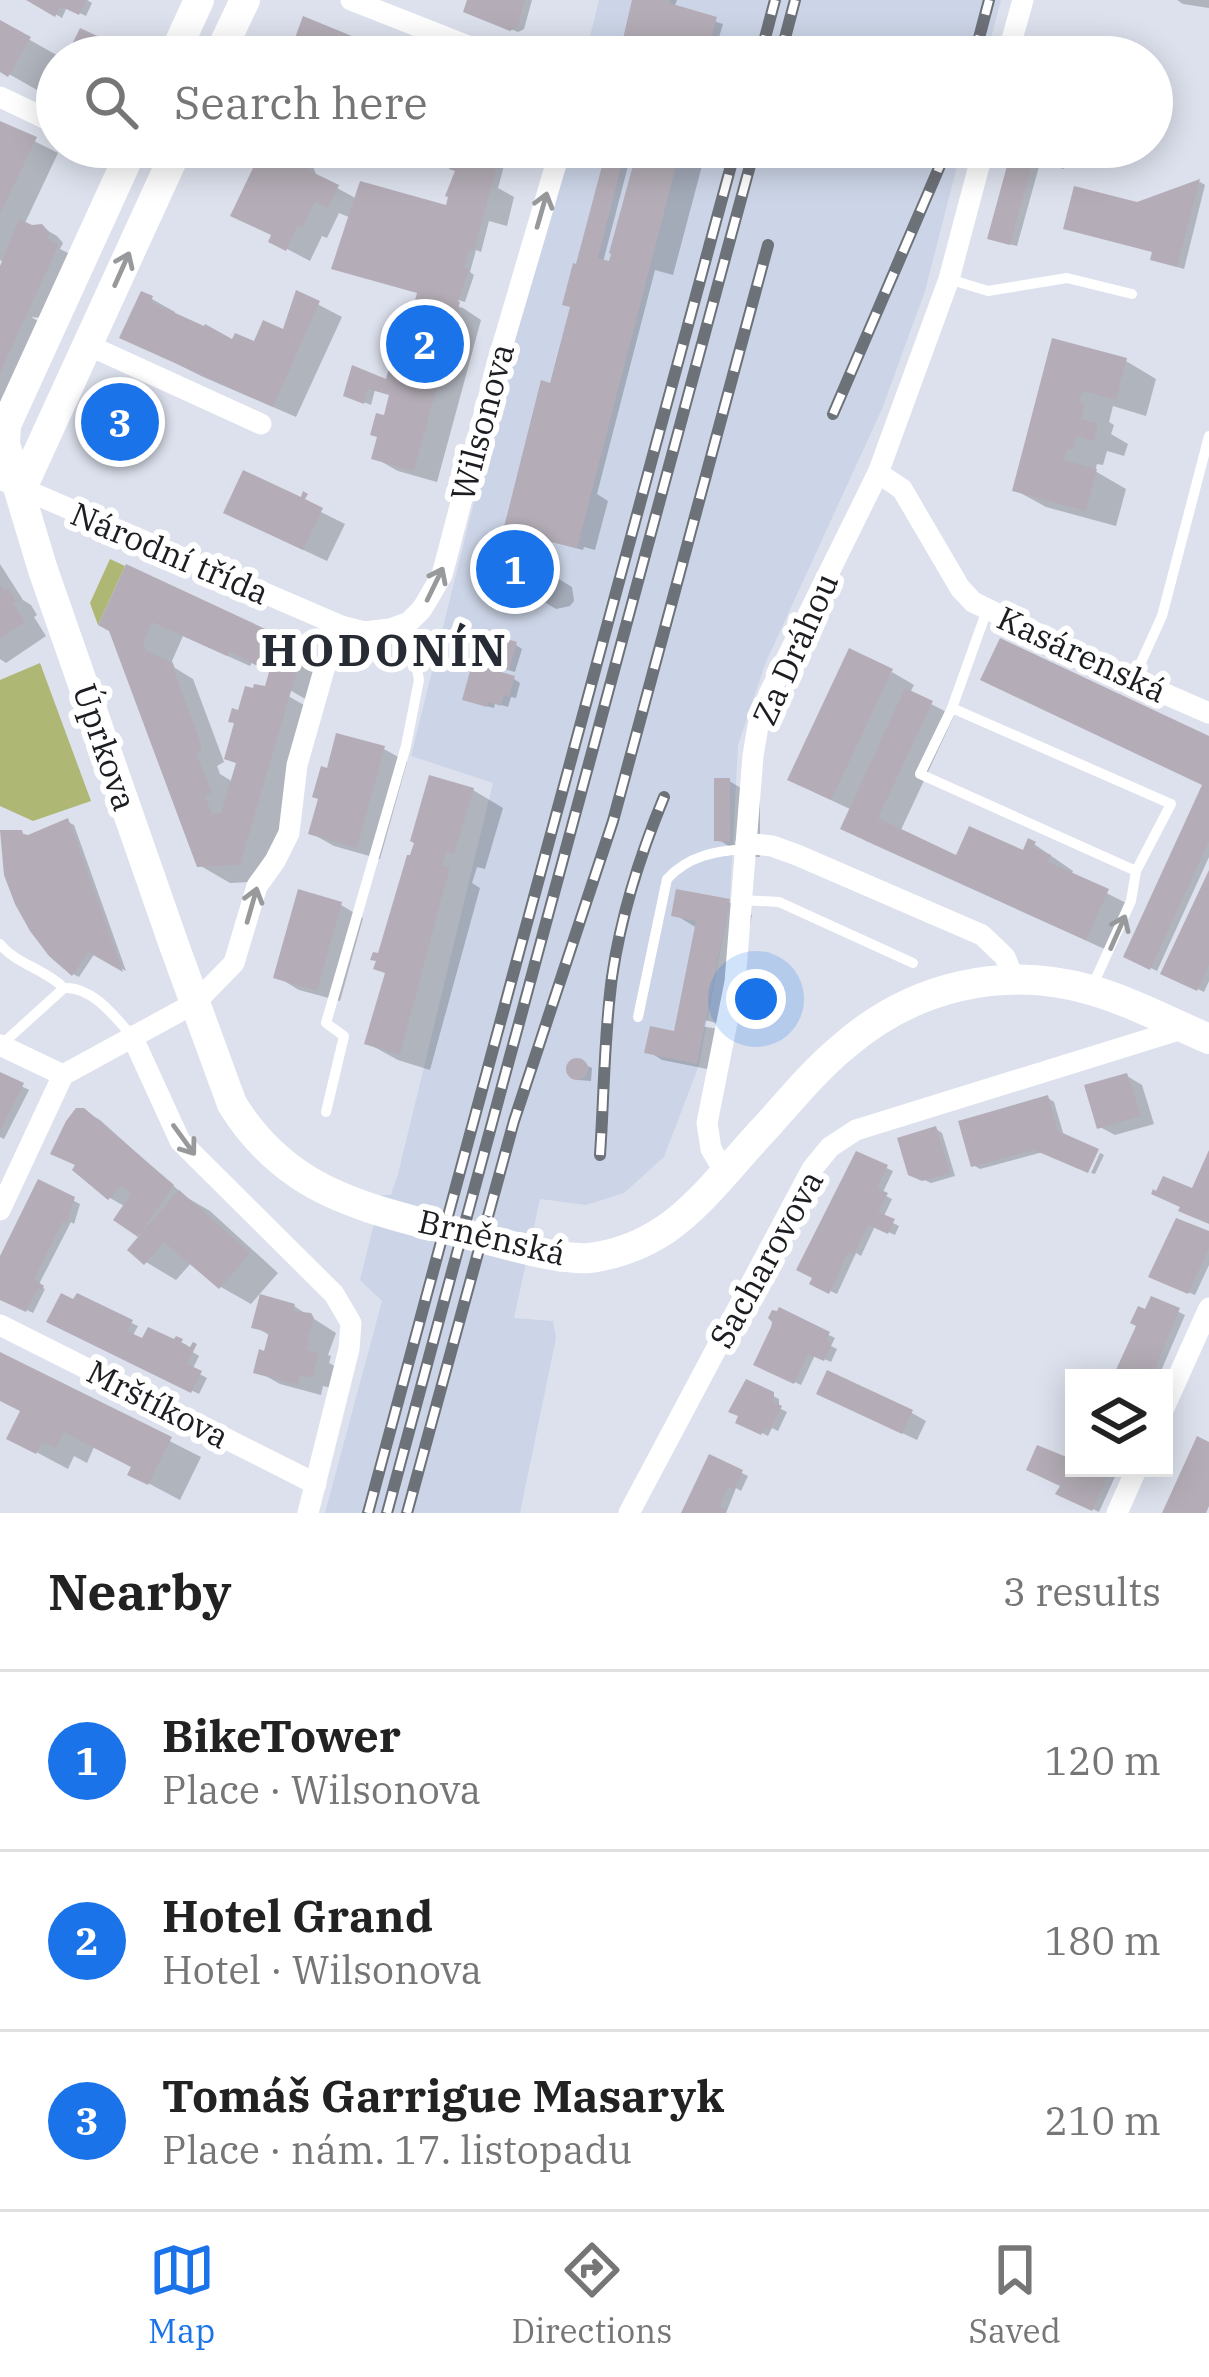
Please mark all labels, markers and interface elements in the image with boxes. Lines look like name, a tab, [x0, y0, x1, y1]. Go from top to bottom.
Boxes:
search box	[36, 36, 1173, 168]
icon: search	[78, 69, 144, 135]
text: Search here	[174, 73, 428, 131]
one-way arrow	[532, 192, 554, 230]
one-way arrow	[113, 252, 135, 288]
pin: 2	[386, 299, 464, 389]
street label: Wilsonova	[440, 339, 523, 505]
pin: 3	[81, 377, 159, 467]
street label: Národní třída	[65, 492, 276, 614]
pin: 1	[476, 524, 554, 614]
street label: Za Dráhou	[742, 566, 847, 732]
one-way arrow	[425, 567, 447, 603]
street label: Kasárenská	[991, 596, 1174, 711]
district label: HODONÍN	[261, 620, 509, 678]
street label: Úprkova	[64, 678, 147, 816]
one-way arrow	[242, 887, 264, 925]
one-way arrow	[1108, 914, 1130, 950]
your location	[726, 969, 786, 1029]
one-way arrow	[171, 1123, 196, 1156]
street label: Sacharovova	[699, 1162, 832, 1355]
street label: Brněnská	[414, 1199, 570, 1274]
street label: Mrštíkova	[80, 1350, 236, 1458]
map controls	[1065, 1369, 1173, 1477]
button: layers	[1065, 1369, 1173, 1477]
text: Nearby	[48, 1558, 232, 1624]
text: 3 results	[1003, 1566, 1161, 1617]
text: BikeTower	[162, 1706, 401, 1764]
text: 1	[75, 1735, 99, 1786]
text: 120 m	[1045, 1735, 1161, 1786]
text: Place · Wilsonova	[162, 1764, 481, 1815]
text: Hotel Grand	[162, 1886, 433, 1944]
text: 2	[75, 1915, 99, 1966]
text: 180 m	[1045, 1915, 1161, 1966]
text: Hotel · Wilsonova	[162, 1944, 482, 1995]
text: Tomáš Garrigue Masaryk	[162, 2066, 724, 2124]
text: 3	[75, 2095, 99, 2146]
text: 210 m	[1045, 2095, 1161, 2146]
text: Place · nám. 17. listopadu	[162, 2124, 632, 2175]
tab: Map	[148, 2237, 215, 2352]
tab: Directions	[511, 2237, 672, 2352]
tab: Saved	[968, 2237, 1061, 2352]

